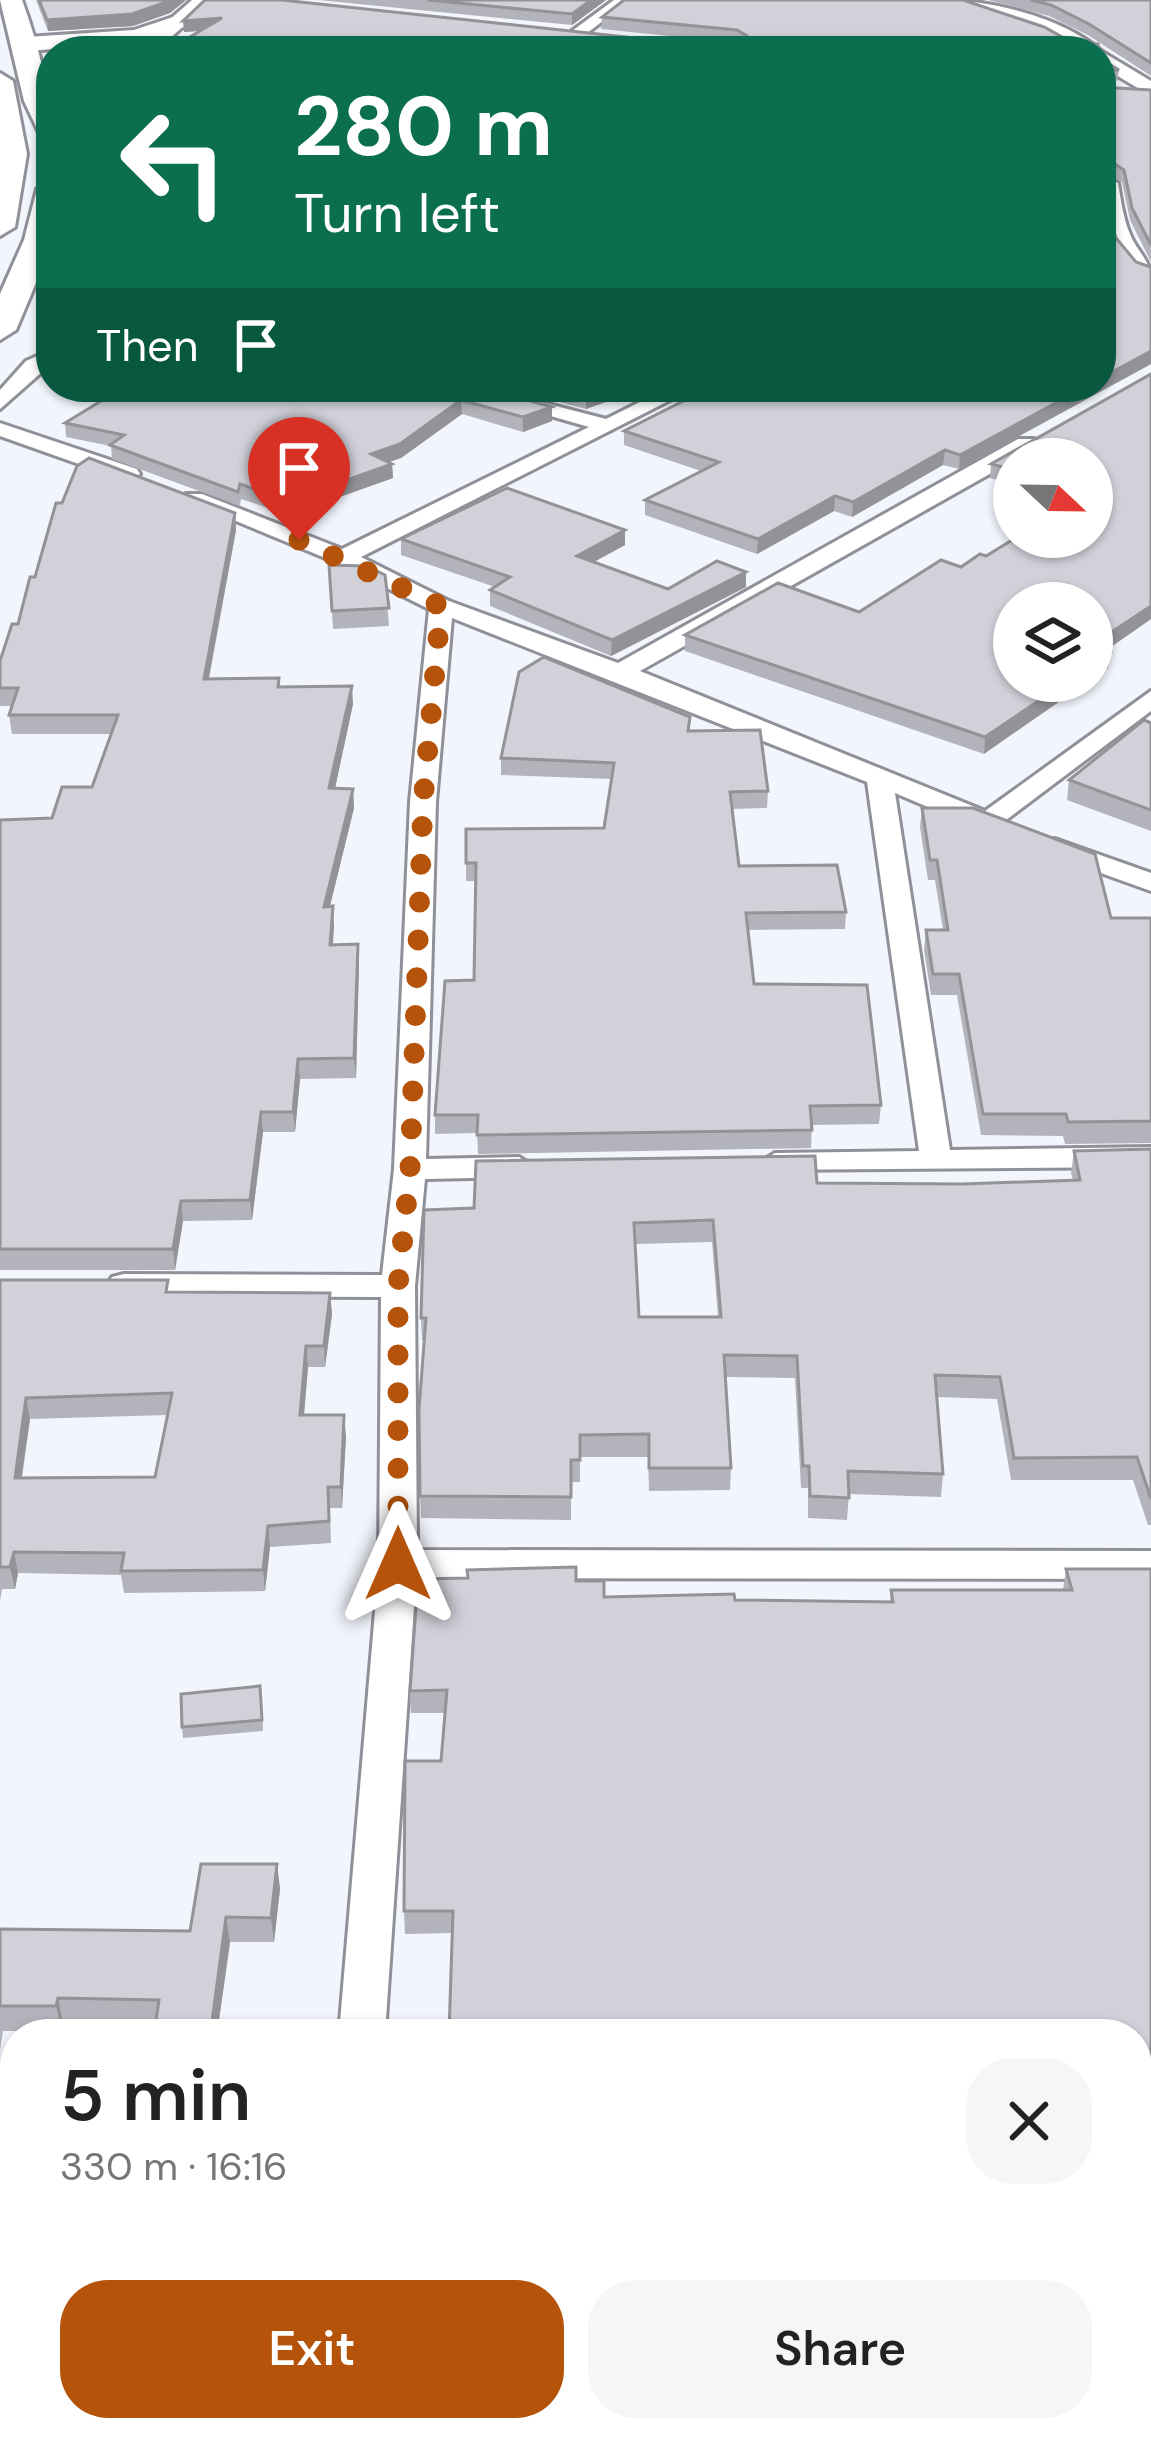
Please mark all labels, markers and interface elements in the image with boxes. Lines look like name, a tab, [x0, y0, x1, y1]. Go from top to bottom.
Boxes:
text: 280 m	[294, 72, 553, 181]
icon: left	[96, 84, 252, 240]
text: Turn left	[294, 178, 500, 249]
icon: arrive	[223, 312, 289, 378]
text: Then	[96, 316, 199, 375]
pin	[248, 417, 350, 540]
icon: arrive	[266, 435, 332, 501]
north arrow	[993, 438, 1113, 558]
map controls	[993, 438, 1113, 702]
button: layers	[993, 582, 1113, 702]
position arrow	[335, 1501, 461, 1627]
text: 5 min	[60, 2049, 251, 2142]
button: close	[966, 2058, 1092, 2184]
text: 330 m · 16:16	[60, 2141, 288, 2192]
button: Exit	[60, 2280, 564, 2418]
button: Share	[588, 2280, 1092, 2418]

